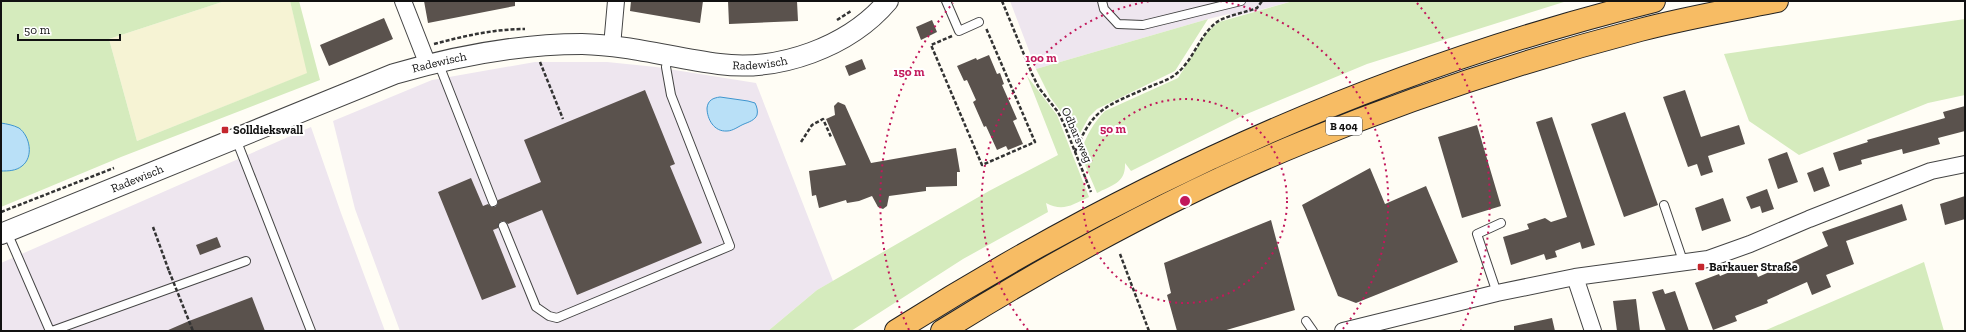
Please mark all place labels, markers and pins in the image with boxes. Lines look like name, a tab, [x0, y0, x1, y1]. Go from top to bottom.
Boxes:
place label: Solldiekswall	[233, 123, 304, 137]
marker: Solldiekswall	[220, 125, 230, 135]
centre of rings	[1178, 194, 1192, 208]
place label: Barkauer Straße	[1709, 260, 1798, 274]
marker: Barkauer Straße	[1696, 262, 1706, 272]

